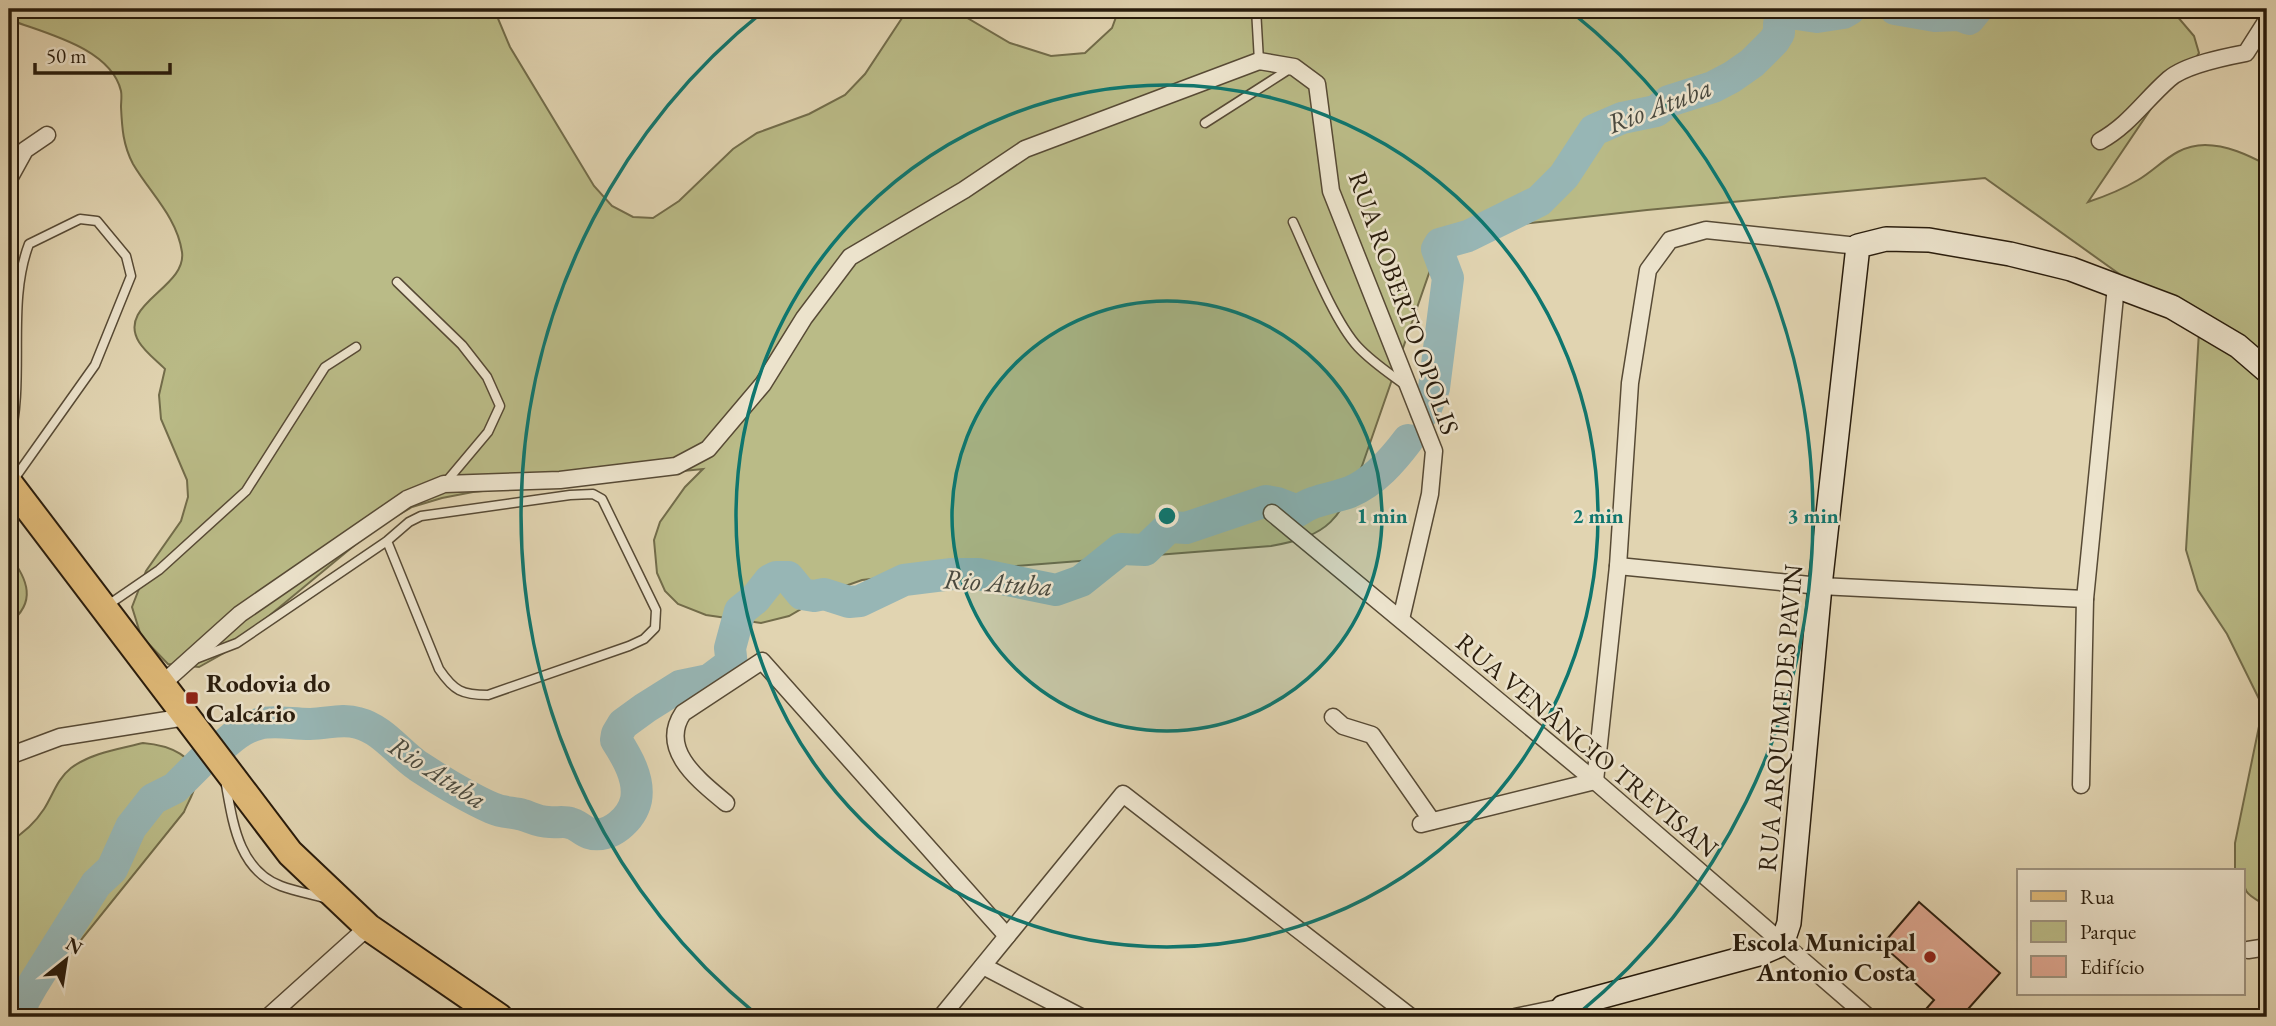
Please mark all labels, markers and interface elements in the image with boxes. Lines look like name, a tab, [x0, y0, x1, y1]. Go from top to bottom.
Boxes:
scale bar	[35, 32, 170, 76]
text: 50 m	[46, 42, 87, 69]
water label: Rio Atuba	[1601, 69, 1717, 141]
street label: RUA ROBERTO OPOLIS	[1341, 167, 1467, 439]
text: 1 min	[1356, 502, 1408, 529]
text: 2 min	[1572, 502, 1624, 529]
text: 3 min	[1787, 502, 1839, 529]
centre of rings	[1155, 504, 1179, 528]
water label: Rio Atuba	[942, 560, 1054, 604]
street label: RUA ARQUIMEDES PAVIN	[1750, 563, 1810, 873]
street label: RUA VENÂNCIO TREVISAN	[1449, 625, 1725, 865]
place label: Rodovia do Calcário	[206, 666, 330, 730]
marker: Rodovia do Calcário	[184, 690, 200, 706]
water label: Rio Atuba	[382, 727, 494, 817]
legend	[2017, 869, 2244, 995]
text: Rua	[2080, 883, 2115, 910]
text: Parque	[2080, 918, 2136, 945]
north arrow	[32, 925, 102, 995]
place label: Escola Municipal Antonio Costa	[1732, 925, 1917, 989]
text: N	[61, 931, 88, 961]
marker: Escola Municipal Antonio Costa	[1922, 949, 1938, 965]
text: Edifício	[2080, 953, 2144, 980]

